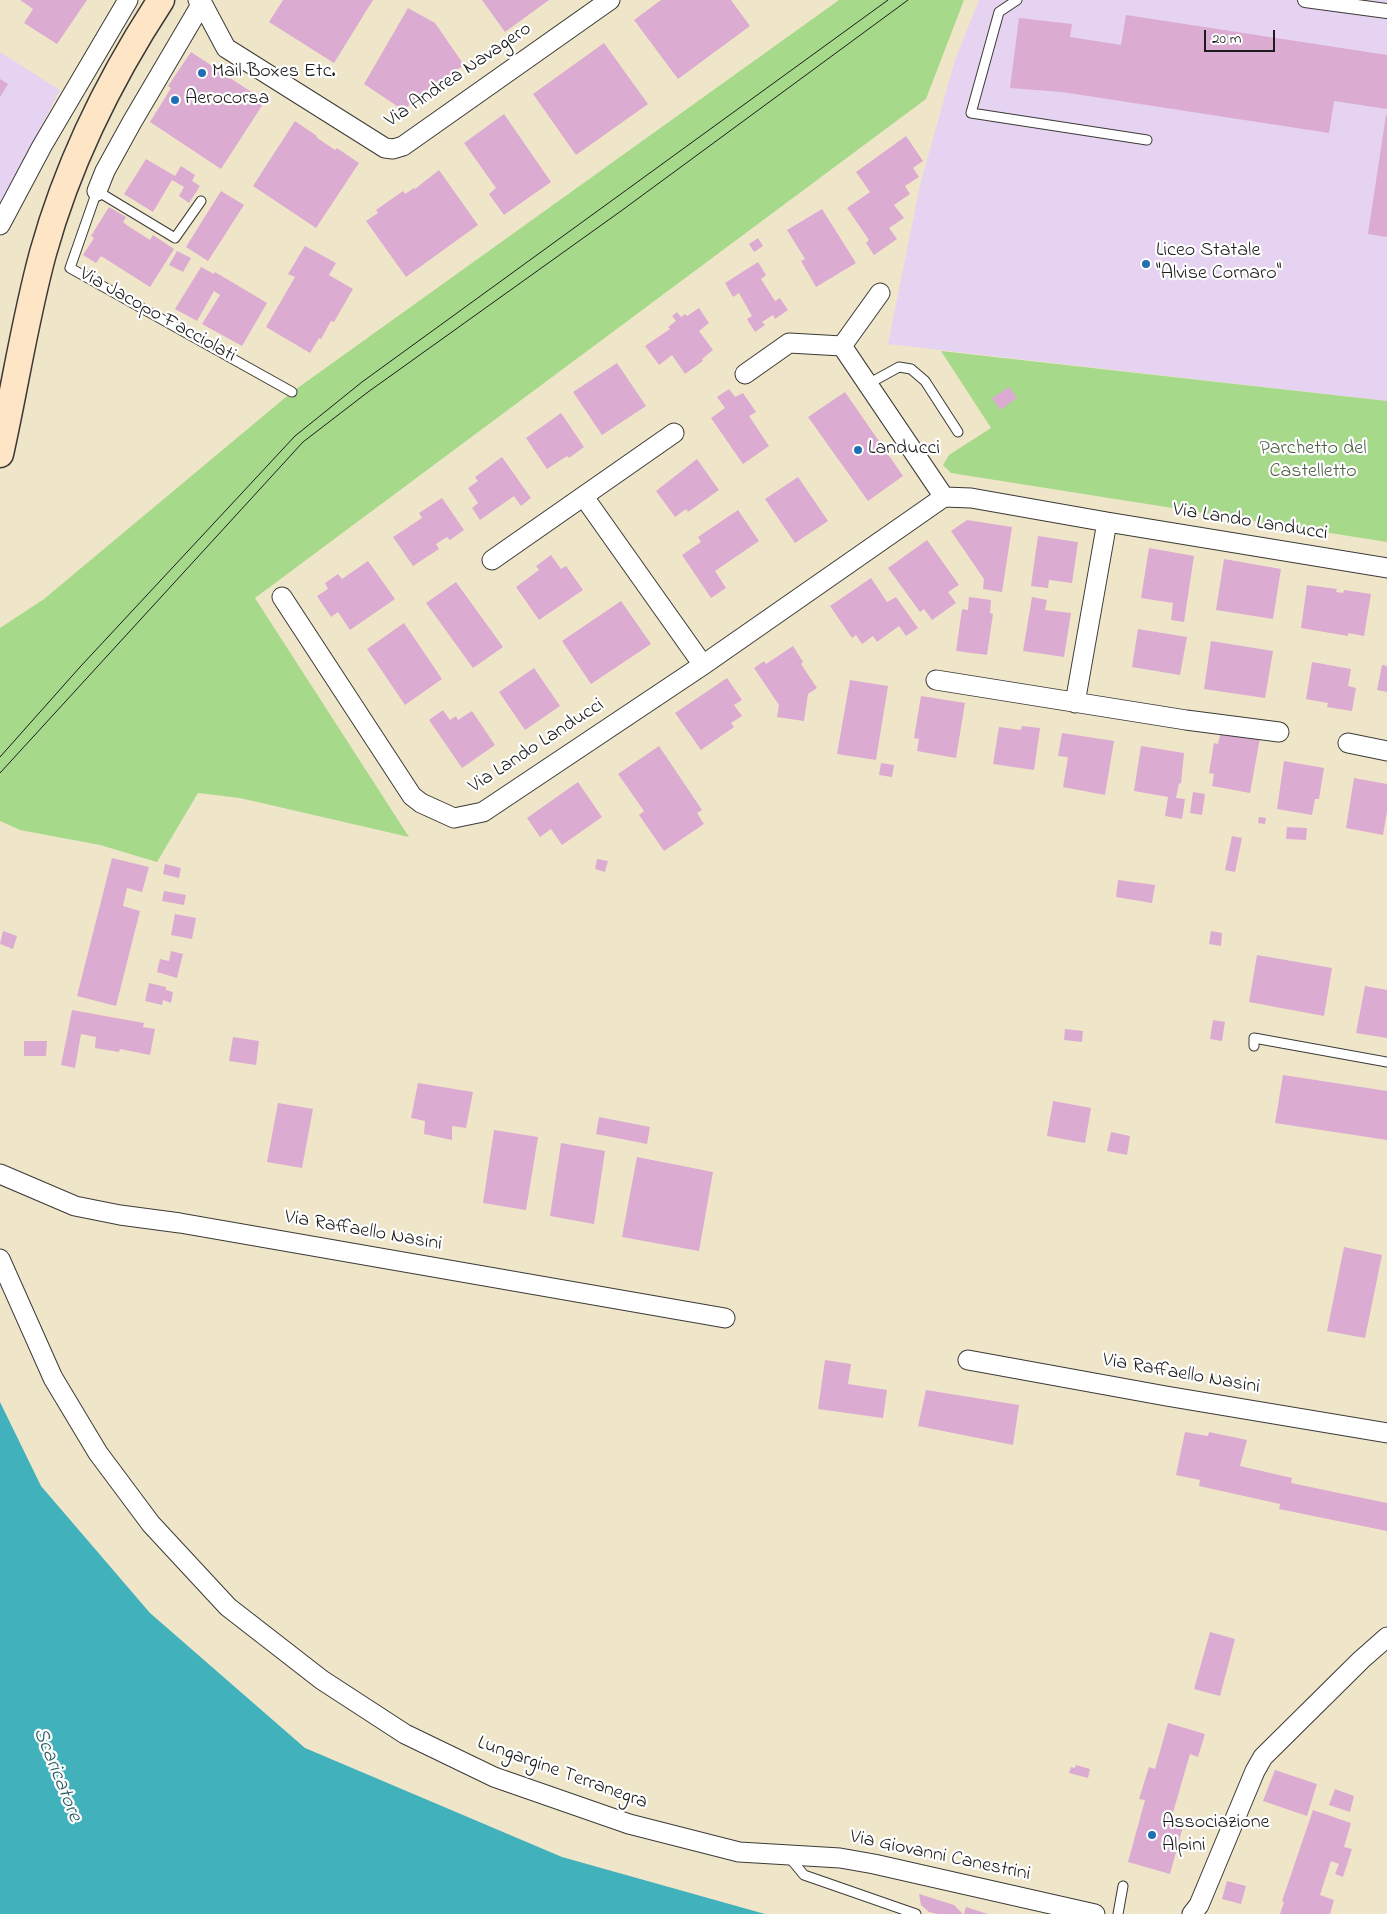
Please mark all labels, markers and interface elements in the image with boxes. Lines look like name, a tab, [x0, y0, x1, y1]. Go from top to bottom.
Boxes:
street label: Via Andrea Navagero	[381, 18, 537, 134]
scale bar	[1207, 20, 1278, 52]
text: 20 m	[1212, 28, 1241, 50]
place label: Mail Boxes Etc.	[212, 61, 336, 85]
marker: Mail Boxes Etc.	[196, 67, 208, 79]
place label: Aerocorsa	[185, 88, 269, 112]
marker: Aerocorsa	[169, 94, 181, 106]
place label: Liceo Statale "Alvise Cornaro"	[1156, 240, 1281, 287]
marker: Liceo Statale "Alvise Cornaro"	[1140, 258, 1152, 270]
street label: Via Jacopo Facciolati	[75, 263, 239, 369]
place label: Landucci	[868, 438, 940, 462]
park label: Parchetto del Castelletto	[1259, 438, 1367, 485]
marker: Landucci	[852, 444, 864, 456]
street label: Via Lando Landucci	[1171, 499, 1329, 547]
street label: Via Lando Landucci	[465, 694, 609, 800]
street label: Via Raffaello Nasini	[282, 1206, 444, 1258]
street label: Via Raffaello Nasini	[1100, 1349, 1262, 1401]
water label: Scaricatore	[26, 1724, 86, 1826]
street label: Lungargine Terranegra	[474, 1732, 650, 1816]
place label: Associazione Alpini	[1162, 1812, 1270, 1859]
street label: Via Giovanni Canestrini	[848, 1826, 1032, 1888]
marker: Associazione Alpini	[1146, 1829, 1158, 1841]

